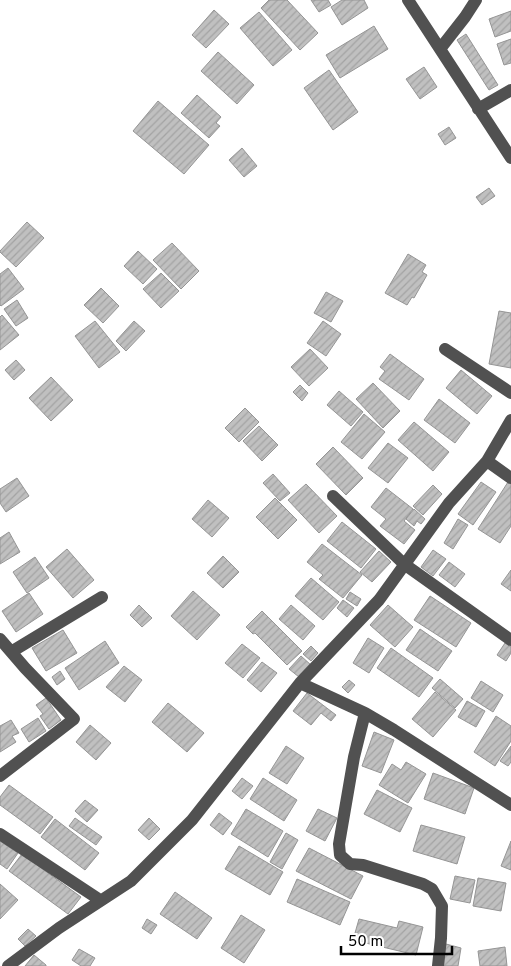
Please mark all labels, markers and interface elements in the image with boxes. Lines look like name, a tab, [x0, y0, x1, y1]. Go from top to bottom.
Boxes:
scale bar	[341, 924, 452, 956]
text: 50 m	[348, 933, 383, 952]

